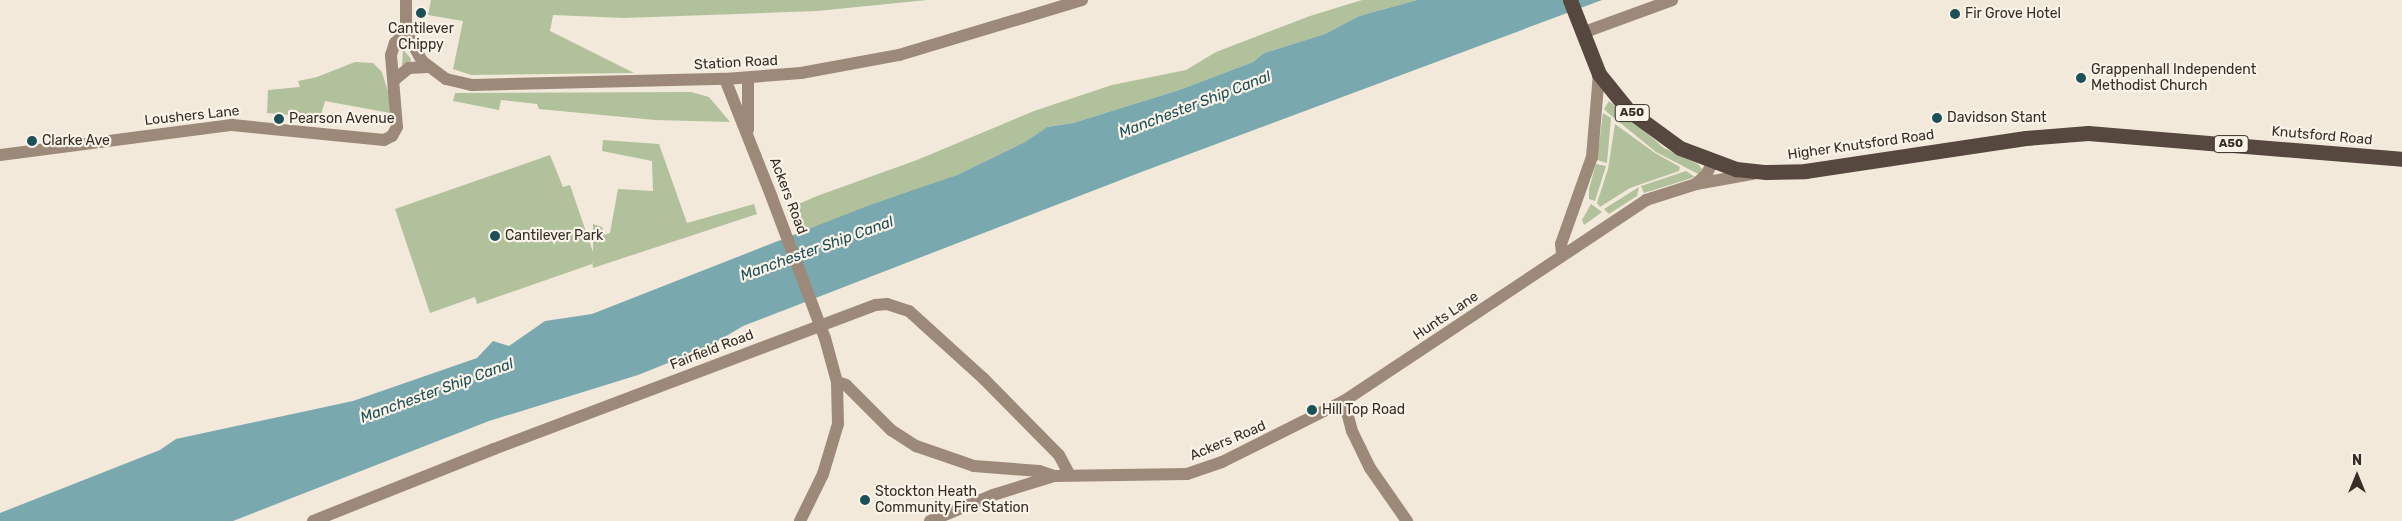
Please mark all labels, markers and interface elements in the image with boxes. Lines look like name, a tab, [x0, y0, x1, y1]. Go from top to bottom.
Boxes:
place label: Fir Grove Hotel	[1965, 6, 2061, 22]
marker: Cantilever Chippy	[415, 7, 427, 19]
marker: Fir Grove Hotel	[1949, 8, 1961, 20]
place label: Cantilever Chippy	[388, 21, 454, 54]
street label: Station Road	[694, 52, 778, 74]
place label: Grappenhall Independent Methodist Church	[2091, 62, 2256, 94]
water label: Manchester Ship Canal	[1116, 68, 1274, 142]
marker: Grappenhall Independent Methodist Church	[2075, 72, 2087, 84]
street label: Loushers Lane	[144, 103, 240, 129]
road number: A50	[1614, 104, 1650, 122]
place label: Davidson Stant	[1947, 110, 2047, 126]
place label: Pearson Avenue	[289, 111, 395, 127]
marker: Davidson Stant	[1931, 112, 1943, 124]
marker: Pearson Avenue	[273, 113, 285, 125]
street label: Knutsford Road	[2271, 123, 2373, 149]
street label: Higher Knutsford Road	[1786, 126, 1936, 164]
place label: Clarke Ave	[42, 133, 110, 149]
road number: A50	[2214, 134, 2248, 154]
marker: Clarke Ave	[26, 135, 38, 147]
street label: Ackers Road	[766, 155, 810, 237]
water label: Manchester Ship Canal	[738, 213, 896, 285]
place label: Cantilever Park	[505, 228, 603, 244]
marker: Cantilever Park	[489, 230, 501, 242]
street label: Hunts Lane	[1410, 288, 1482, 344]
street label: Fairfield Road	[668, 326, 756, 374]
water label: Manchester Ship Canal	[358, 355, 516, 427]
place label: Hill Top Road	[1322, 402, 1405, 418]
marker: Hill Top Road	[1306, 404, 1318, 416]
street label: Ackers Road	[1188, 417, 1268, 465]
north arrow	[2332, 451, 2382, 501]
text: N	[2352, 452, 2362, 469]
place label: Stockton Heath Community Fire Station	[875, 484, 1029, 516]
marker: Stockton Heath Community Fire Station	[859, 494, 871, 506]

